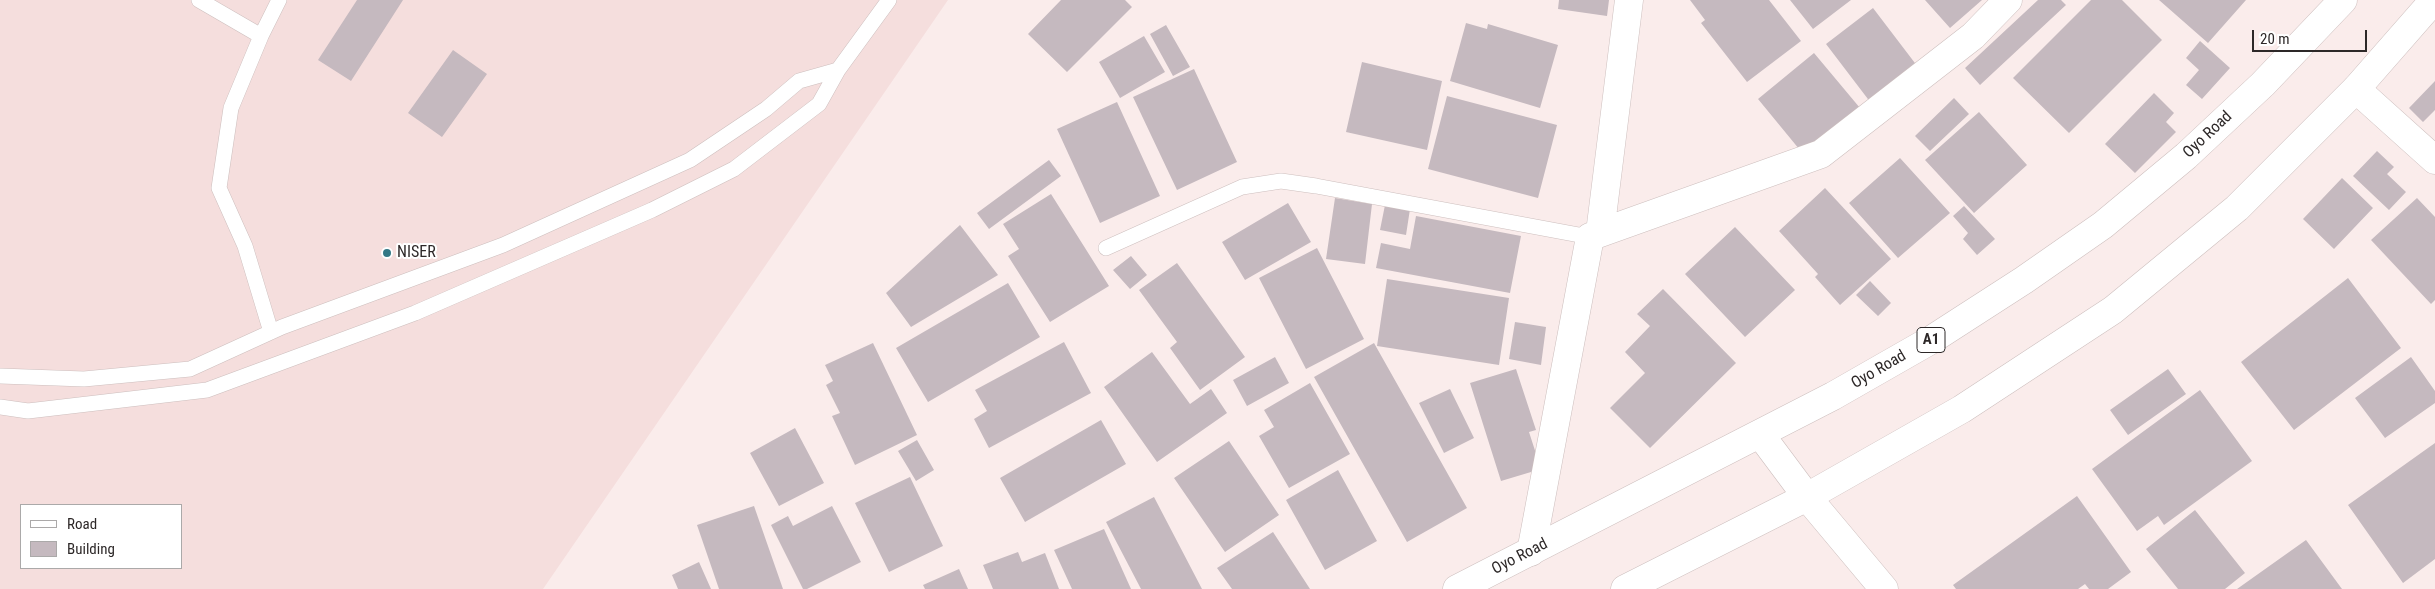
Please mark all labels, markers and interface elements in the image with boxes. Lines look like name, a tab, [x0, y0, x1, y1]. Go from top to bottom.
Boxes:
scale bar	[2255, 20, 2370, 52]
text: 20 m	[2260, 30, 2290, 48]
street label: Oyo Road	[2180, 108, 2236, 162]
place label: NISER	[397, 243, 436, 263]
marker: NISER	[381, 247, 393, 259]
road number: A1	[1917, 328, 1945, 352]
street label: Oyo Road	[1848, 347, 1910, 393]
legend	[20, 504, 182, 569]
text: Road	[67, 515, 97, 533]
street label: Oyo Road	[1489, 535, 1551, 579]
text: Building	[67, 540, 115, 558]

